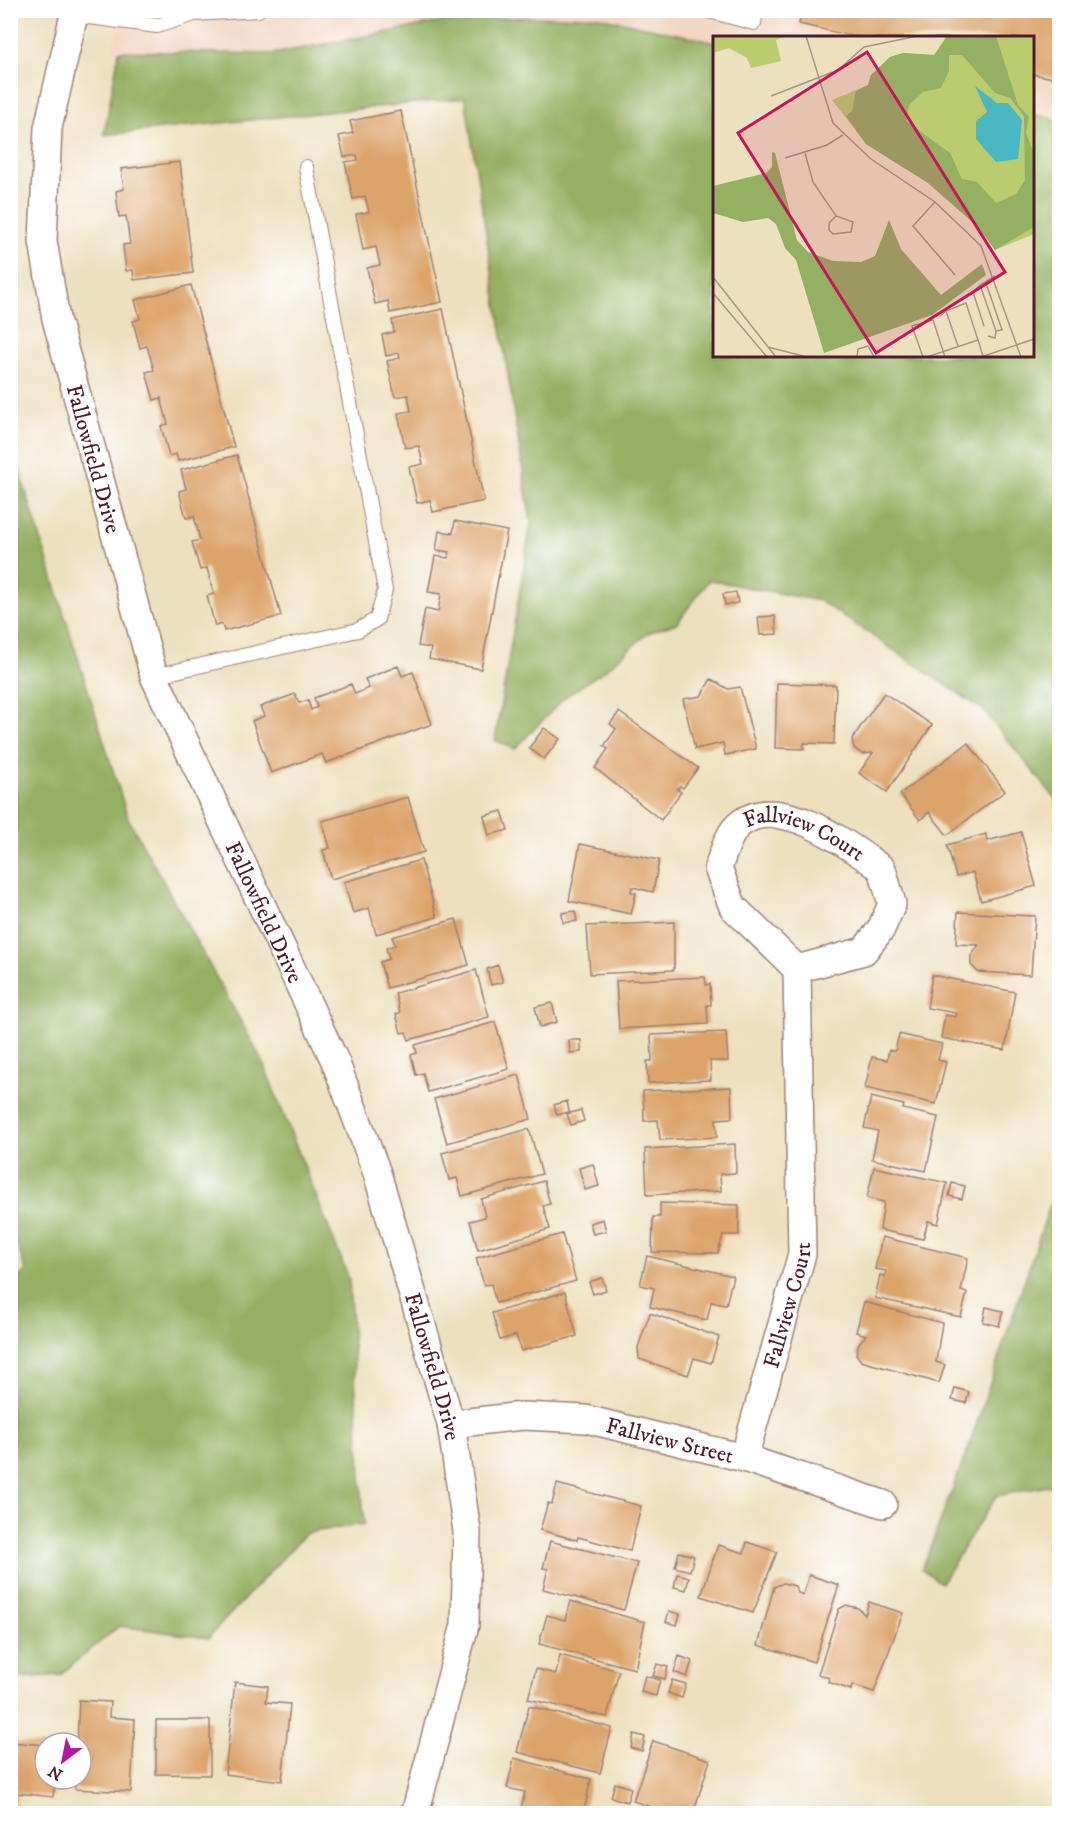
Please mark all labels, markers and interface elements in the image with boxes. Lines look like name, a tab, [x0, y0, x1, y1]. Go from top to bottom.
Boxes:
inset map	[713, 36, 1034, 357]
street label: Fallowfield Drive	[60, 382, 126, 536]
street label: Fallview Court	[739, 802, 870, 868]
street label: Fallowfield Drive	[219, 837, 308, 987]
street label: Fallview Court	[758, 1242, 817, 1372]
street label: Fallowfield Drive	[398, 1290, 465, 1442]
street label: Fallview Street	[603, 1412, 736, 1470]
north arrow	[33, 1731, 93, 1791]
text: N	[45, 1761, 66, 1785]

